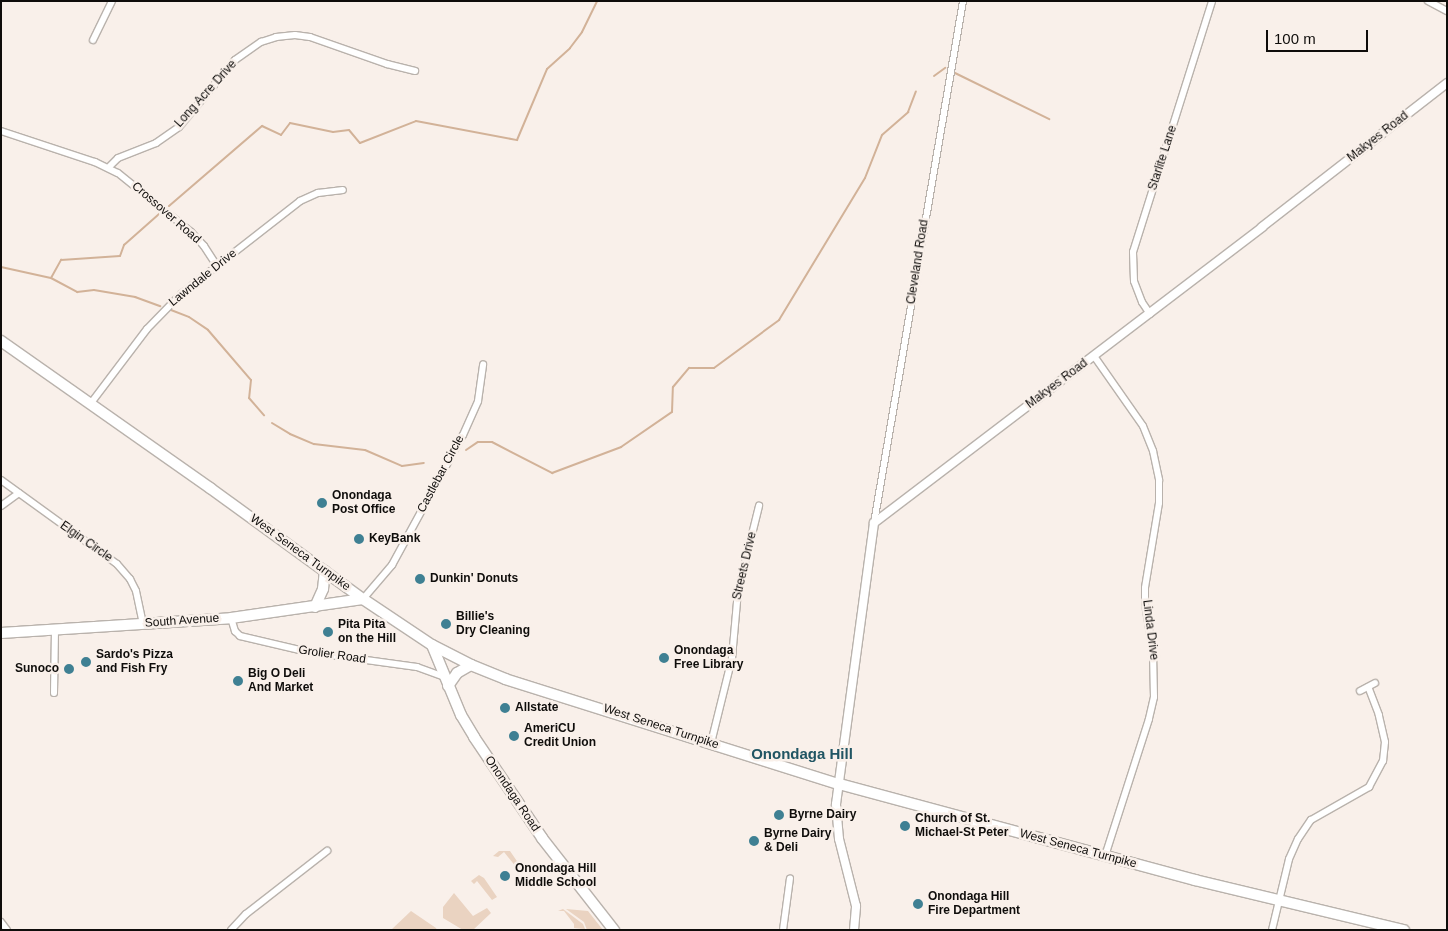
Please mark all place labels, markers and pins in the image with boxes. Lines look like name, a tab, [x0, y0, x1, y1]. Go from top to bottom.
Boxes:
place label: Onondaga Post Office	[332, 489, 395, 517]
marker: Onondaga Post Office	[316, 497, 328, 509]
place label: KeyBank	[369, 532, 420, 546]
marker: KeyBank	[353, 533, 365, 545]
place label: Dunkin' Donuts	[430, 572, 518, 586]
marker: Dunkin' Donuts	[414, 573, 426, 585]
place label: Billie's Dry Cleaning	[456, 610, 530, 638]
place label: Pita Pita on the Hill	[338, 618, 396, 646]
marker: Billie's Dry Cleaning	[440, 618, 452, 630]
marker: Pita Pita on the Hill	[322, 626, 334, 638]
place label: Onondaga Free Library	[674, 644, 743, 672]
place label: Sardo's Pizza and Fish Fry	[96, 648, 173, 676]
marker: Onondaga Free Library	[658, 652, 670, 664]
marker: Sardo's Pizza and Fish Fry	[80, 656, 92, 668]
place label: Sunoco	[15, 662, 59, 676]
marker: Sunoco	[63, 663, 75, 675]
place label: Big O Deli And Market	[248, 667, 313, 695]
marker: Big O Deli And Market	[232, 675, 244, 687]
place label: Allstate	[515, 701, 558, 715]
marker: Allstate	[499, 702, 511, 714]
place label: AmeriCU Credit Union	[524, 722, 596, 750]
marker: AmeriCU Credit Union	[508, 730, 520, 742]
place label: Byrne Dairy	[789, 808, 856, 822]
marker: Byrne Dairy	[773, 809, 785, 821]
place label: Church of St. Michael-St Peter	[915, 812, 1008, 840]
marker: Church of St. Michael-St Peter	[899, 820, 911, 832]
place label: Byrne Dairy & Deli	[764, 827, 831, 855]
marker: Byrne Dairy & Deli	[748, 835, 760, 847]
place label: Onondaga Hill Middle School	[515, 862, 596, 890]
marker: Onondaga Hill Middle School	[499, 870, 511, 882]
place label: Onondaga Hill Fire Department	[928, 890, 1020, 918]
marker: Onondaga Hill Fire Department	[912, 898, 924, 910]

